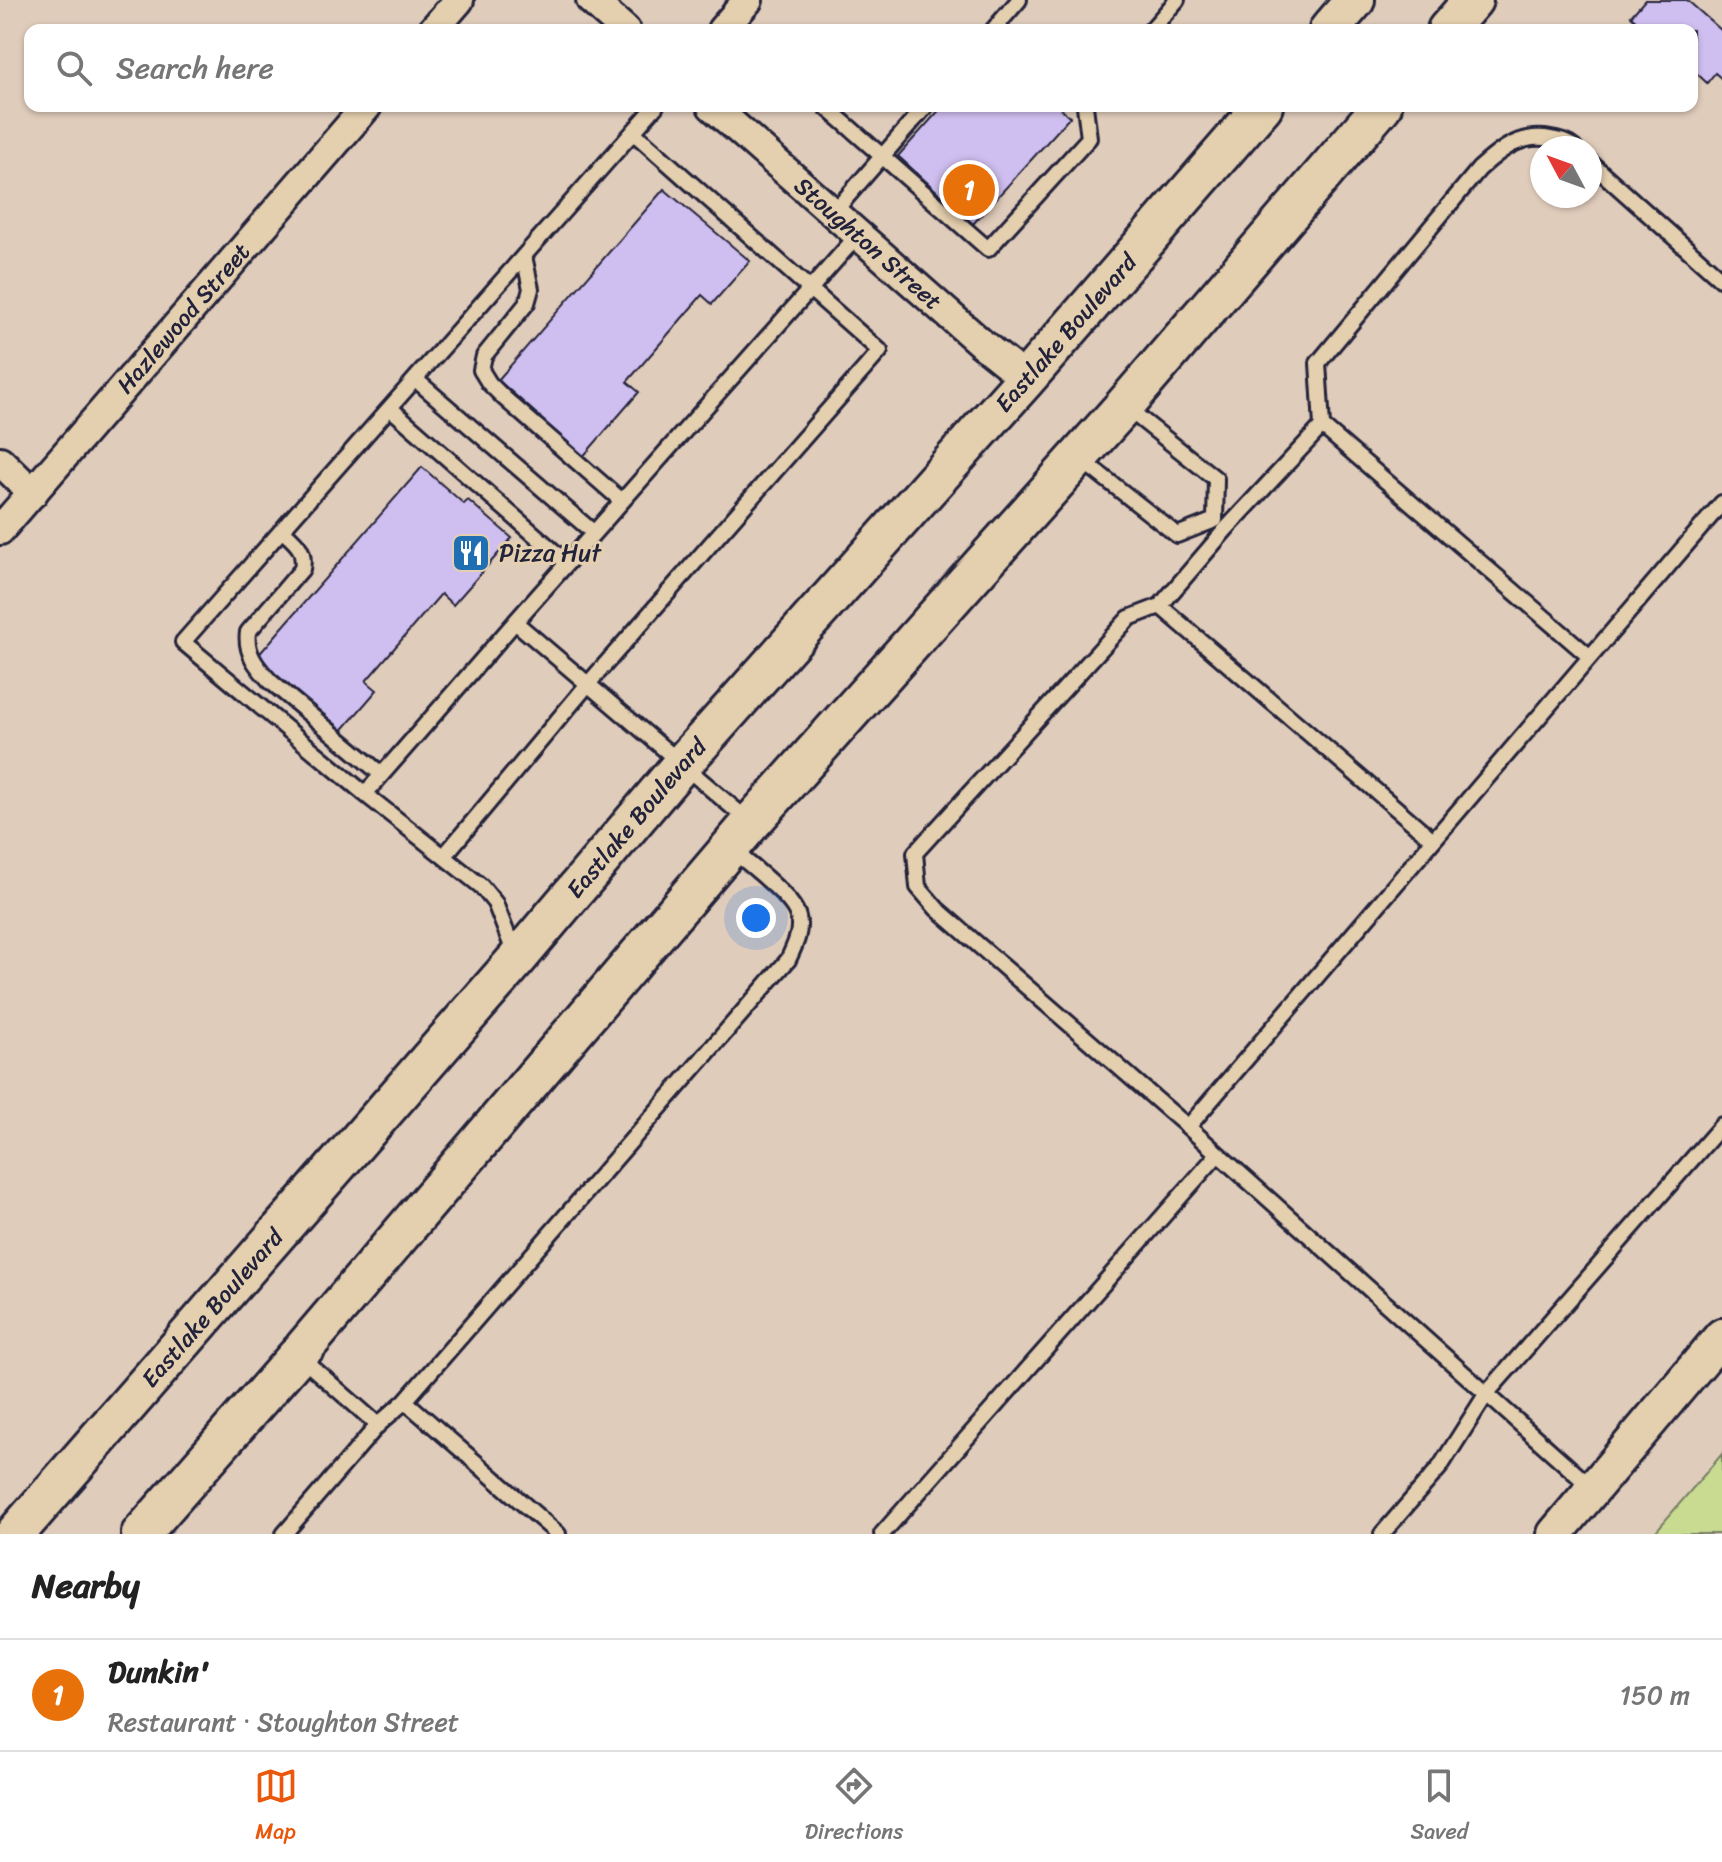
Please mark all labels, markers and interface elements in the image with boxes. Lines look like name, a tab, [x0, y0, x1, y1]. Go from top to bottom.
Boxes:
search box	[24, 24, 1698, 112]
text: Search here	[116, 41, 274, 95]
icon: search	[52, 46, 96, 90]
north arrow	[1530, 136, 1602, 208]
pin: 1	[943, 160, 995, 220]
street label: Stoughton Street	[784, 166, 952, 321]
street label: Hazlewood Street	[105, 233, 261, 404]
street label: Eastlake Boulevard	[984, 242, 1149, 422]
restaurant icon: Pizza Hut	[450, 532, 492, 574]
place label: Pizza Hut	[499, 532, 602, 574]
street label: Eastlake Boulevard	[555, 727, 718, 908]
your location	[736, 898, 776, 938]
street label: Eastlake Boulevard	[130, 1218, 295, 1397]
text: Nearby	[32, 1556, 140, 1616]
text: Dunkin'	[108, 1645, 210, 1699]
text: 1	[52, 1672, 64, 1718]
text: 150 m	[1620, 1672, 1690, 1718]
text: Restaurant · Stoughton Street	[108, 1699, 459, 1745]
tab: Map	[254, 1764, 298, 1851]
tab: Directions	[805, 1764, 903, 1851]
tab: Saved	[1410, 1764, 1468, 1851]

